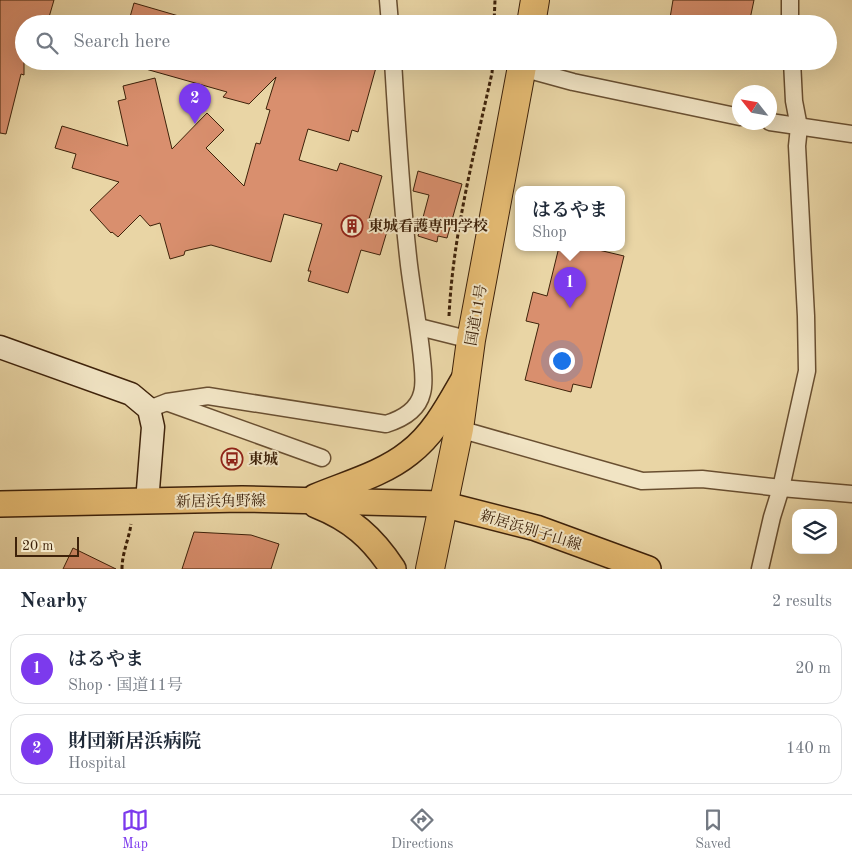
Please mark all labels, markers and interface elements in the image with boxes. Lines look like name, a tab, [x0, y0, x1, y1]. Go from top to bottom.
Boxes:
search box	[15, 15, 837, 70]
icon: search	[33, 29, 61, 57]
text: Search here	[73, 33, 170, 52]
pin: 2	[179, 83, 211, 124]
north arrow	[732, 85, 777, 130]
popup	[515, 186, 625, 251]
text: はるやま	[532, 202, 608, 221]
building icon: 東城看護専門学校	[340, 214, 364, 238]
place label: 東城看護専門学校	[368, 218, 488, 235]
text: Shop	[532, 225, 567, 241]
pin: 1	[554, 267, 586, 308]
street label: 国道11号	[463, 283, 490, 347]
your location	[549, 348, 575, 374]
bus stop icon: 東城	[220, 447, 244, 471]
place label: 東城	[248, 451, 278, 468]
street label: 新居浜角野線	[176, 492, 266, 511]
street label: 新居浜別子山線	[478, 507, 584, 554]
map controls	[792, 509, 837, 554]
button: layers	[792, 509, 837, 554]
scale bar	[15, 534, 79, 557]
text: 20 m	[22, 539, 53, 553]
text: Nearby	[20, 591, 88, 612]
text: 2 results	[772, 594, 832, 610]
text: はるやま	[68, 651, 144, 670]
text: 1	[32, 661, 42, 677]
text: 20 m	[795, 661, 831, 677]
text: Shop · 国道11号	[68, 678, 183, 694]
text: 財団新居浜病院	[68, 733, 201, 752]
text: 2	[32, 741, 42, 757]
text: 140 m	[786, 741, 831, 757]
text: Hospital	[68, 756, 126, 772]
tab: Map	[121, 806, 149, 853]
tab: Directions	[391, 806, 453, 853]
tab: Saved	[695, 806, 731, 853]

